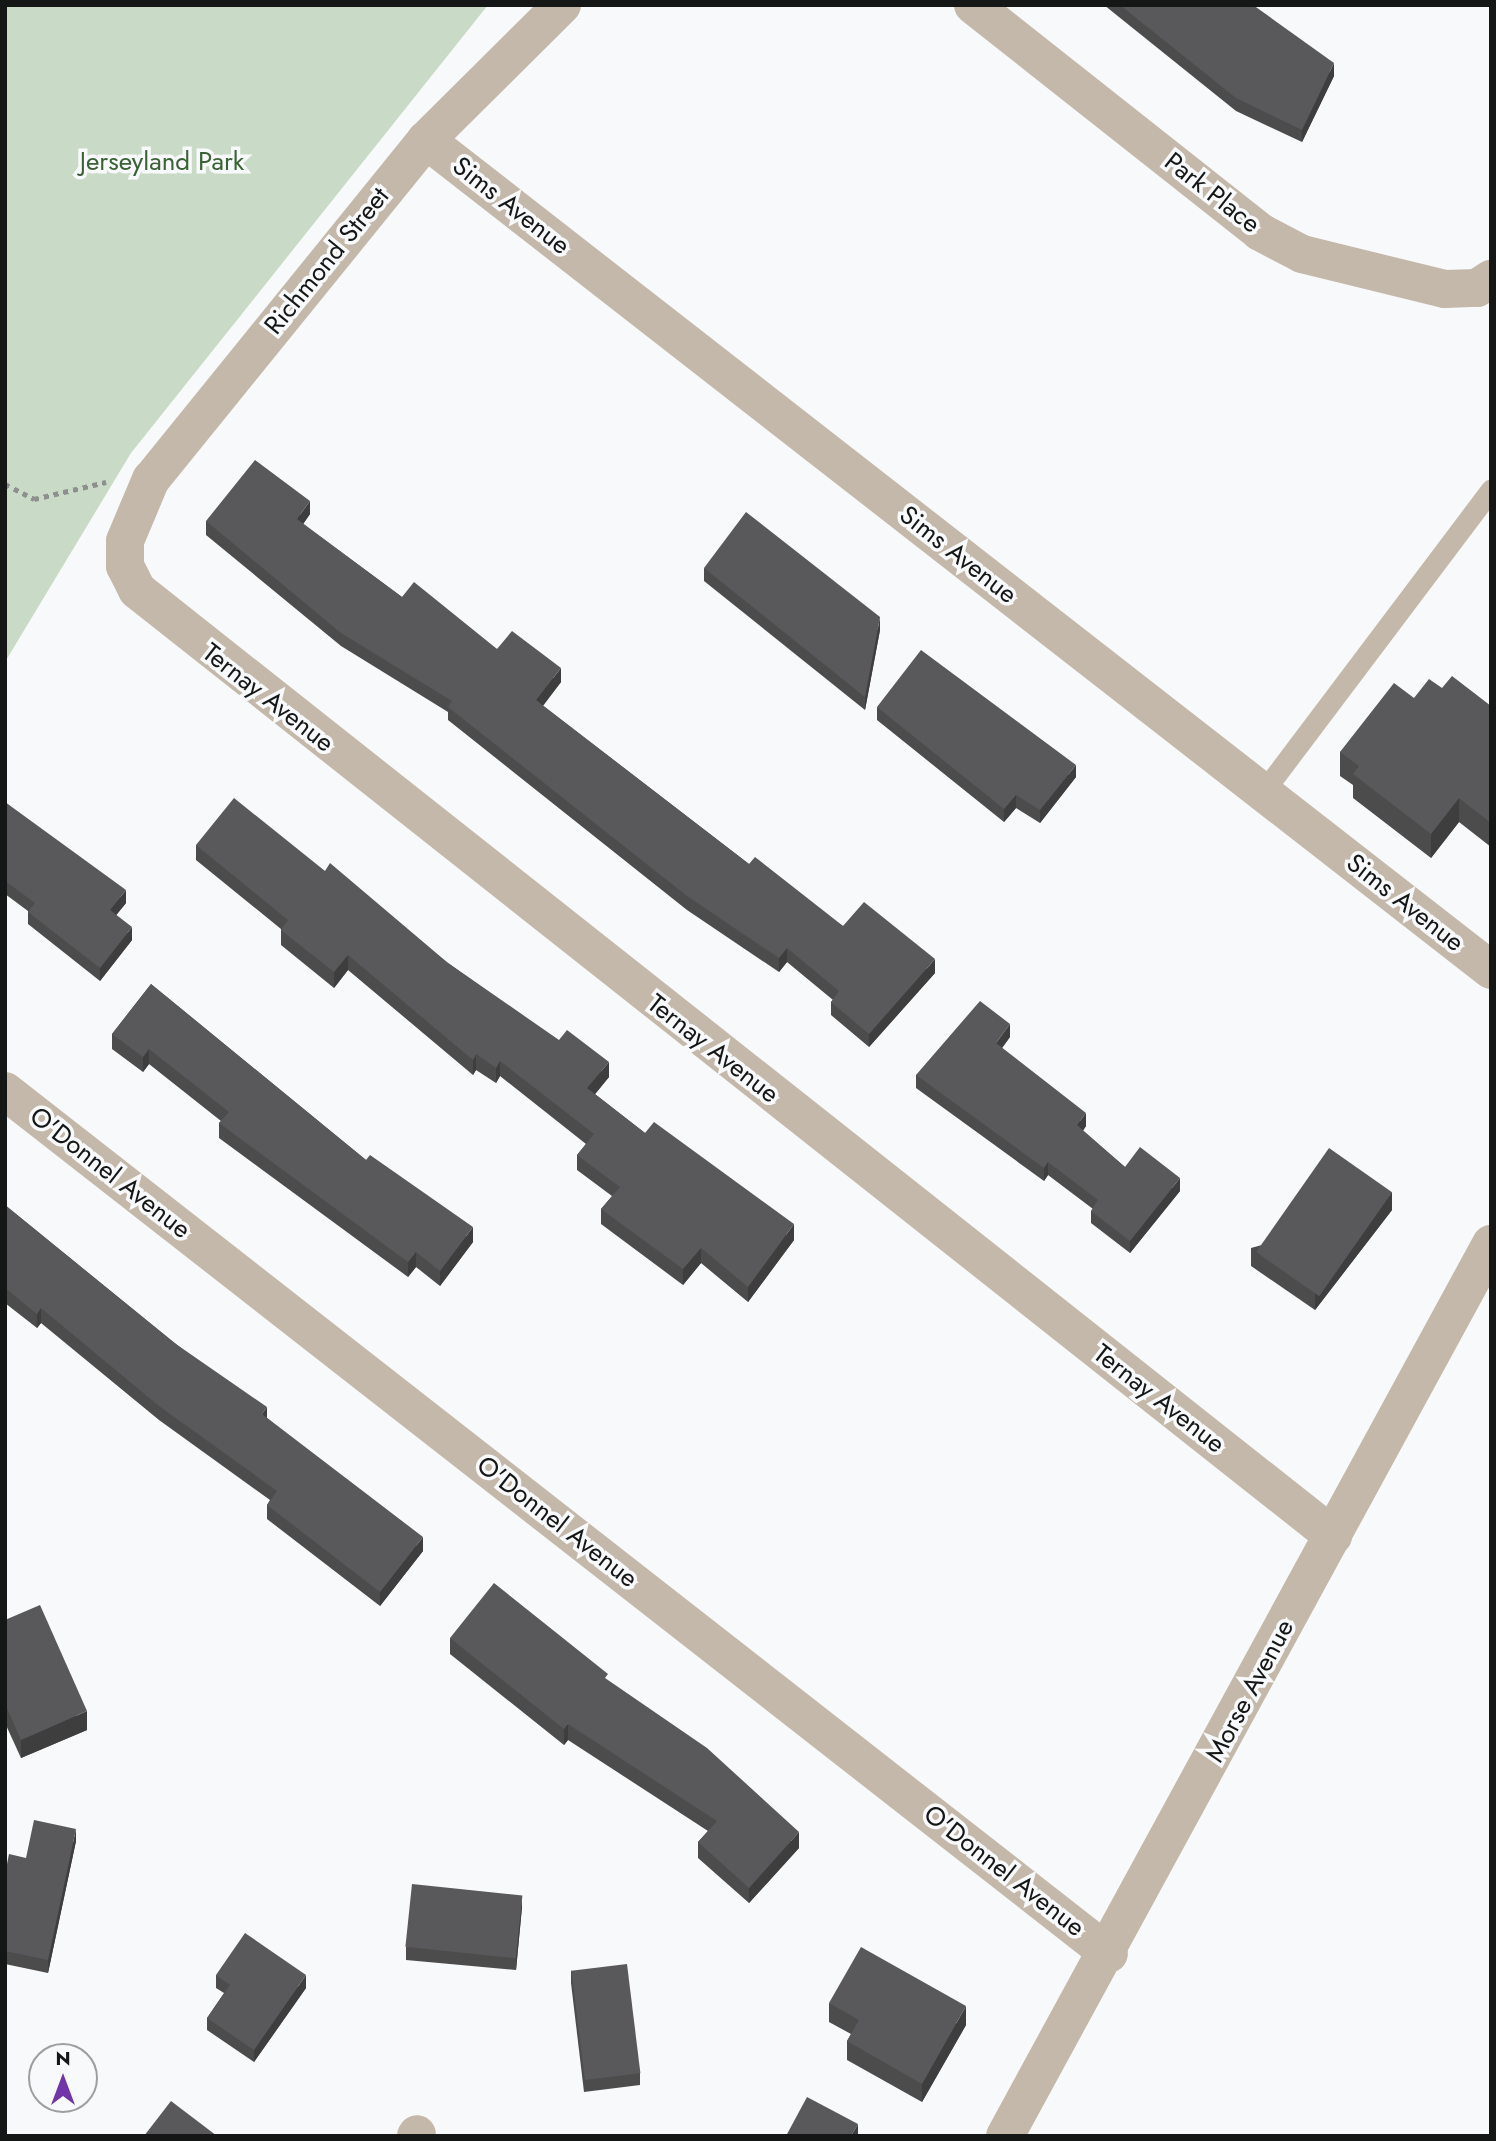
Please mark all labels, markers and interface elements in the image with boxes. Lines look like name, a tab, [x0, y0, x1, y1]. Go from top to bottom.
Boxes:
park label: Jerseyland Park	[80, 146, 244, 178]
street label: Park Place	[1158, 146, 1266, 240]
street label: Sims Avenue	[446, 150, 576, 262]
street label: Richmond Street	[258, 181, 396, 341]
street label: Sims Avenue	[893, 499, 1023, 611]
street label: Ternay Avenue	[196, 637, 340, 759]
street label: Sims Avenue	[1340, 847, 1470, 959]
street label: Ternay Avenue	[641, 988, 785, 1110]
street label: O'Donnel Avenue	[23, 1101, 197, 1245]
street label: Ternay Avenue	[1087, 1338, 1231, 1460]
street label: O'Donnel Avenue	[470, 1450, 644, 1594]
street label: Morse Avenue	[1199, 1614, 1301, 1768]
street label: O'Donnel Avenue	[917, 1799, 1091, 1943]
north arrow	[28, 2043, 98, 2113]
text: N	[55, 2045, 71, 2072]

